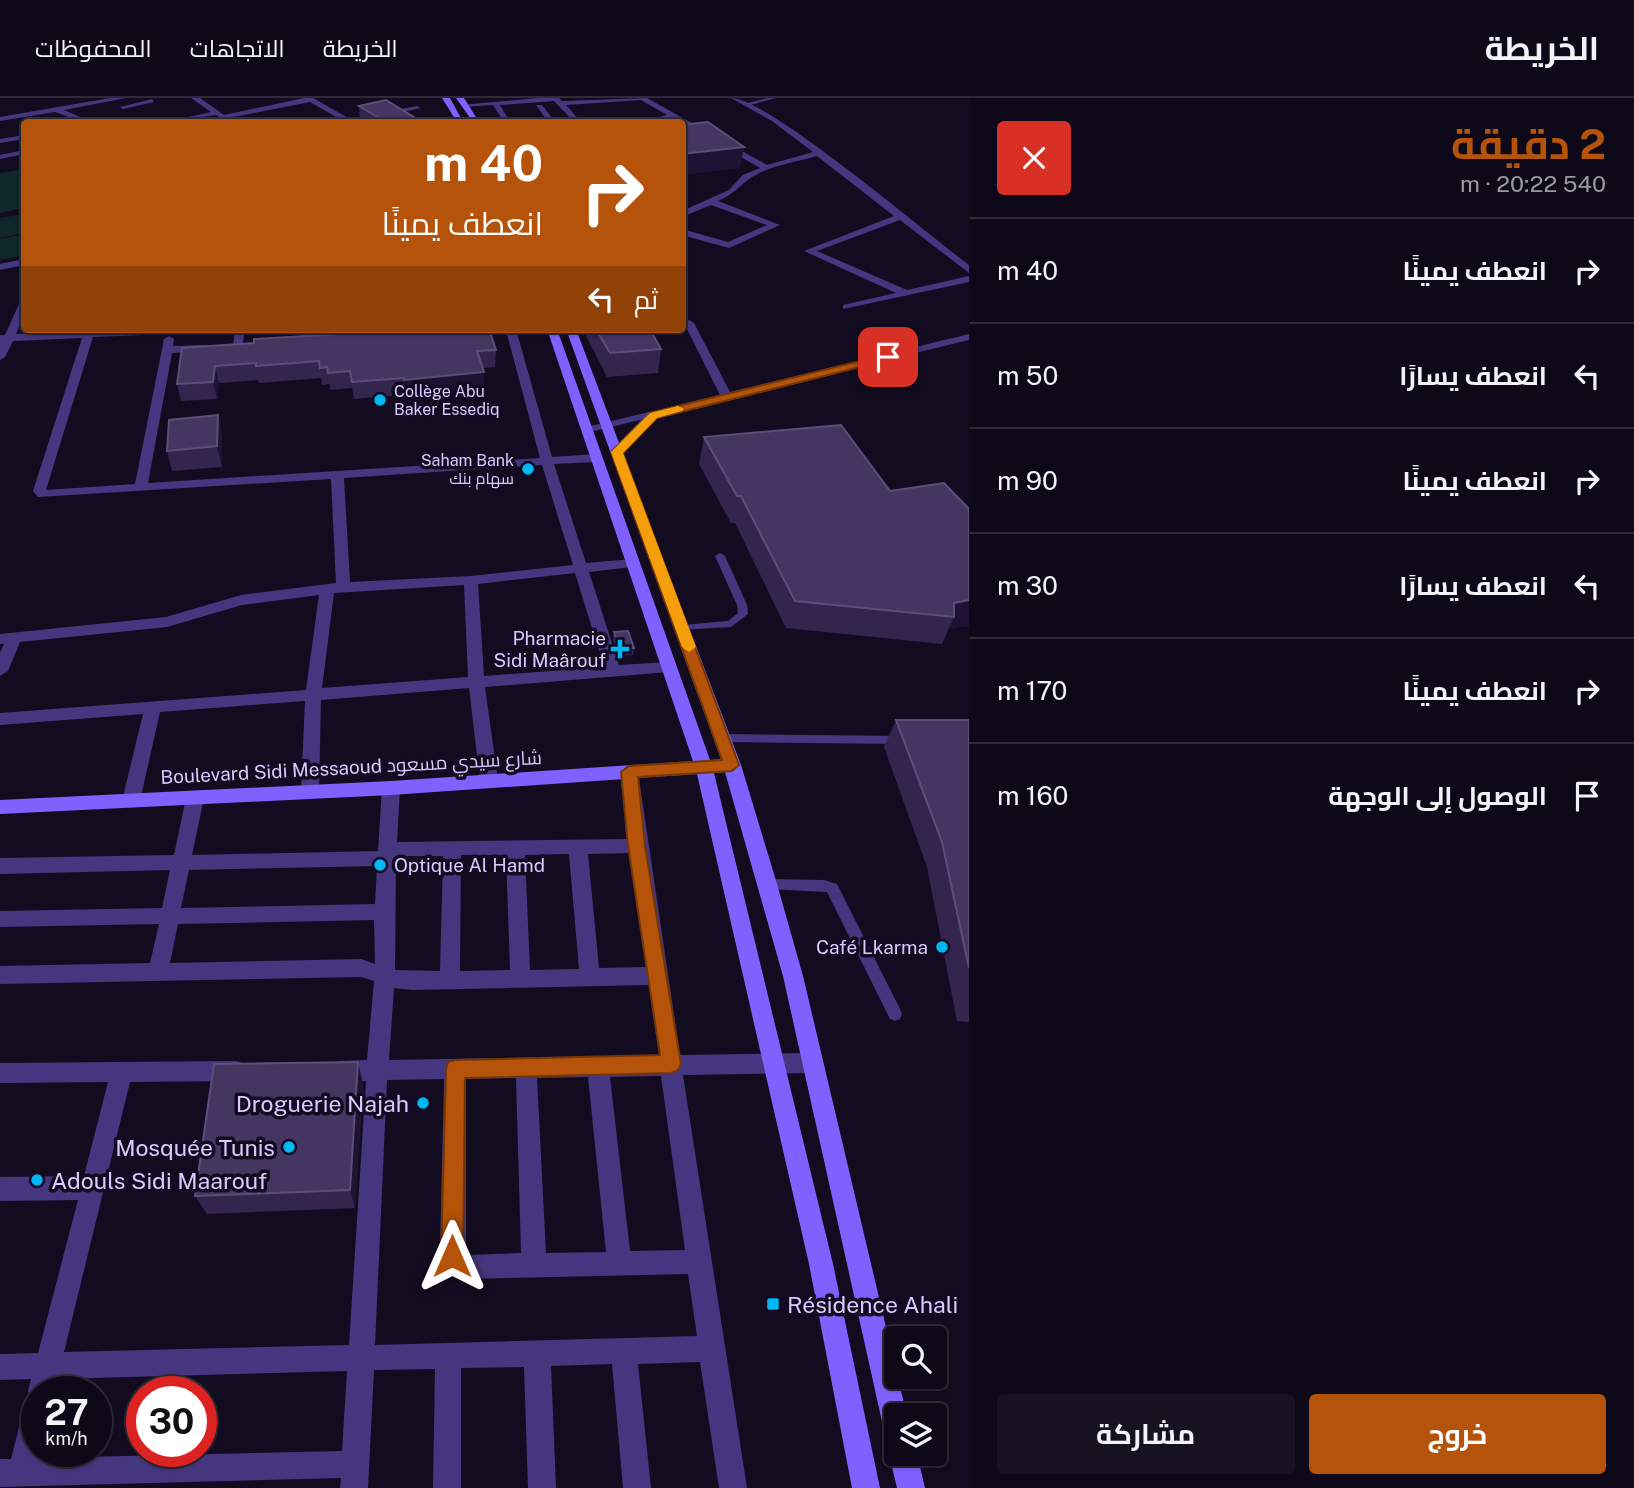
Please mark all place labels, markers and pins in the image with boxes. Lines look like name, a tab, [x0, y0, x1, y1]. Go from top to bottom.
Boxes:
pin	[858, 327, 918, 387]
place label: Collège Abu Baker Essediq	[394, 382, 500, 419]
marker: Collège Abu Baker Essediq	[372, 392, 388, 408]
place label: Saham Bank سهام بنك	[421, 451, 514, 490]
marker: Saham Bank سهام بنك	[520, 461, 536, 477]
place label: Pharmacie Sidi Maârouf	[494, 627, 606, 671]
marker: Pharmacie Sidi Maârouf	[612, 641, 628, 657]
place label: Optique Al Hamd	[394, 854, 545, 876]
marker: Optique Al Hamd	[372, 857, 388, 873]
place label: Café Lkarma	[816, 936, 928, 958]
marker: Café Lkarma	[934, 939, 950, 955]
place label: Droguerie Najah	[236, 1090, 409, 1117]
marker: Droguerie Najah	[415, 1095, 431, 1111]
place label: Mosquée Tunis	[115, 1134, 275, 1161]
marker: Mosquée Tunis	[281, 1139, 297, 1155]
place label: Adouls Sidi Maarouf	[51, 1167, 267, 1194]
marker: Adouls Sidi Maarouf	[29, 1172, 45, 1188]
place label: Résidence Ahali	[787, 1291, 958, 1318]
marker: Résidence Ahali	[765, 1296, 781, 1312]

